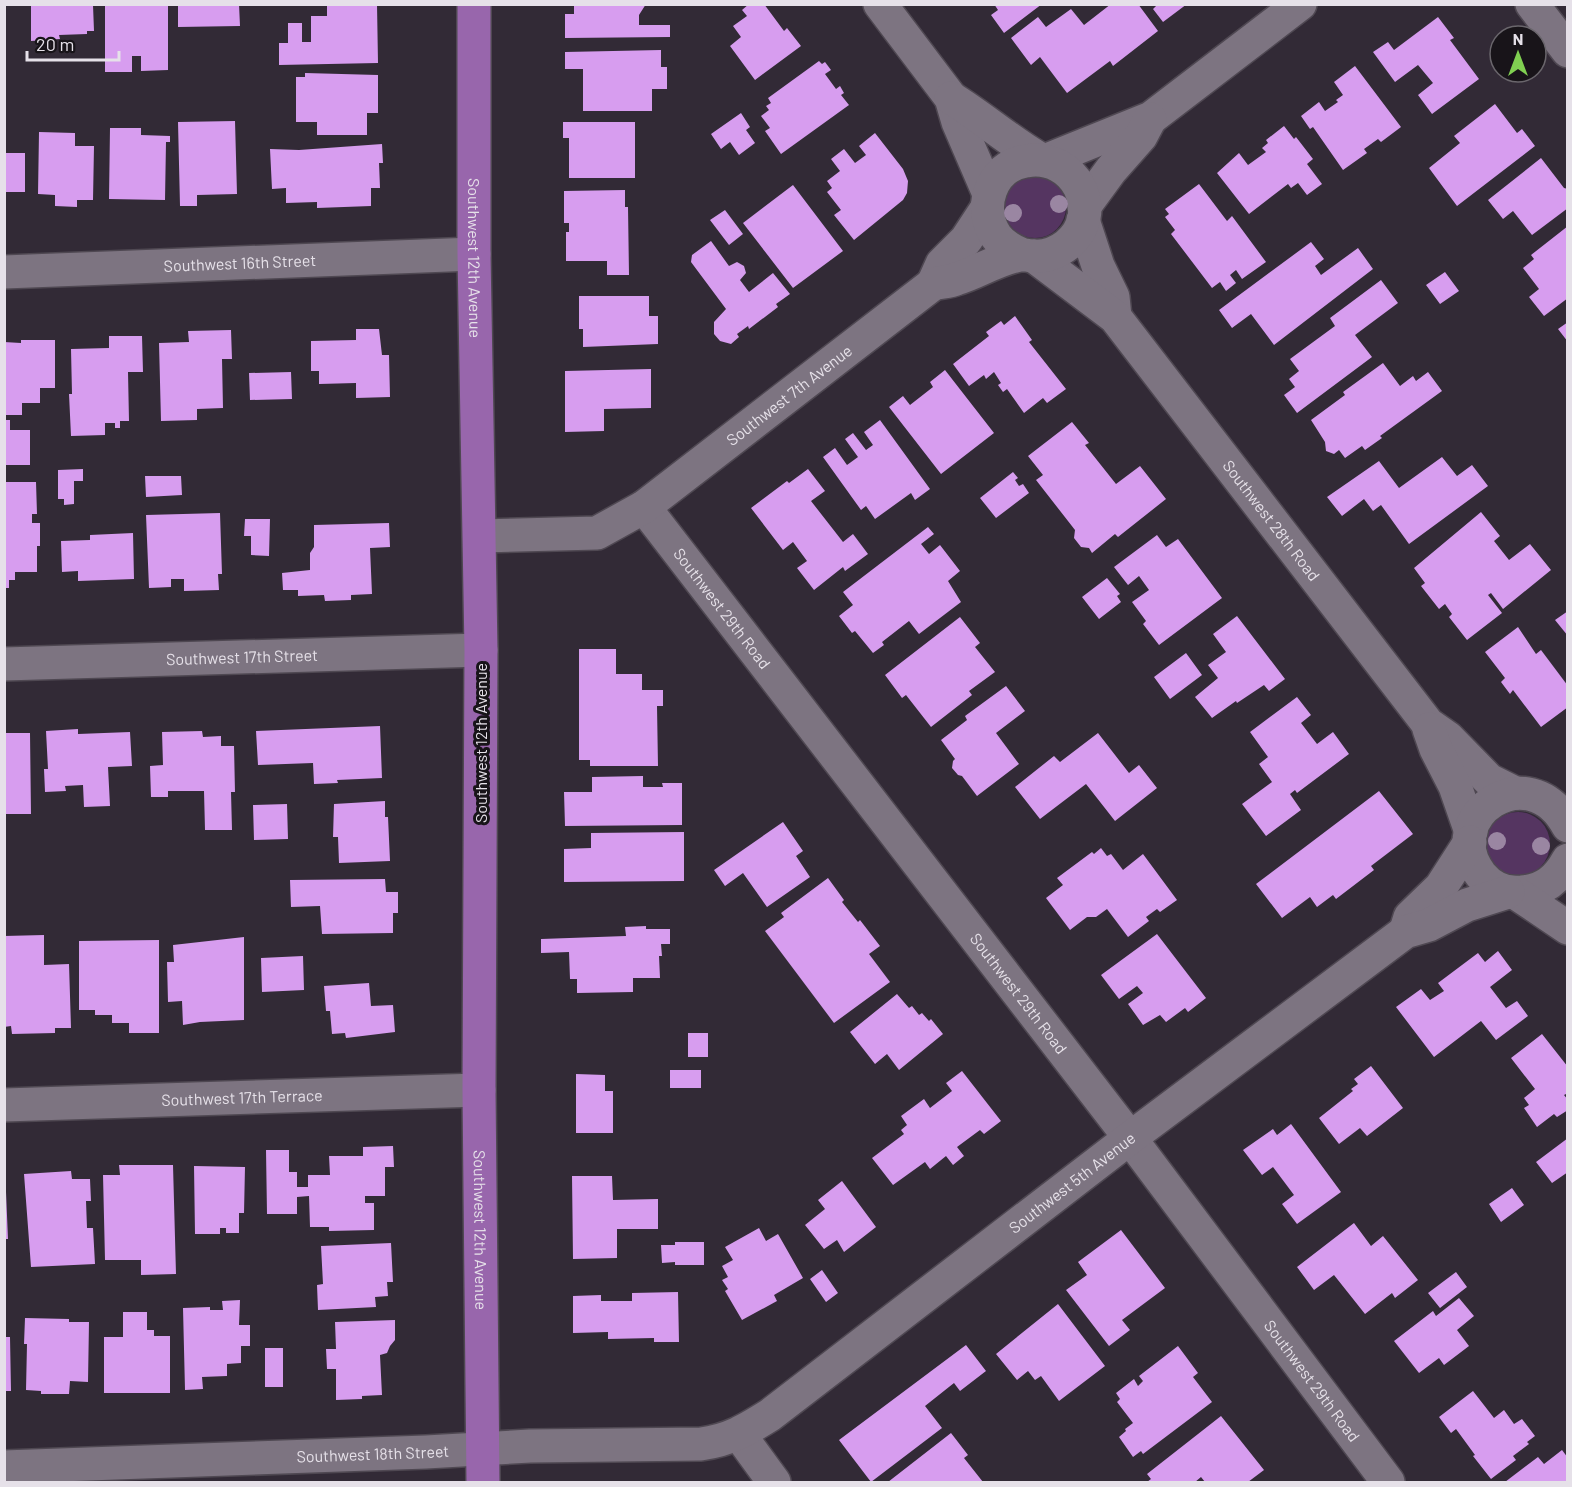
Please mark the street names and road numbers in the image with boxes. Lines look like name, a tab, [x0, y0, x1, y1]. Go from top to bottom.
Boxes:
street label: Southwest 12th Avenue	[465, 178, 485, 338]
street label: Southwest 16th Street	[163, 250, 316, 275]
street label: Southwest 7th Avenue	[722, 340, 855, 449]
street label: Southwest 28th Road	[1219, 456, 1324, 584]
street label: Southwest 29th Road	[670, 544, 775, 672]
street label: Southwest 17th Street	[166, 645, 318, 668]
street label: Southwest 12th Avenue	[471, 663, 490, 823]
street label: Southwest 29th Road	[967, 929, 1072, 1057]
street label: Southwest 17th Terrace	[161, 1085, 323, 1109]
street label: Southwest 5th Avenue	[1005, 1128, 1139, 1237]
street label: Southwest 12th Avenue	[471, 1150, 491, 1310]
street label: Southwest 29th Road	[1261, 1316, 1364, 1445]
street label: Southwest 18th Street	[296, 1441, 450, 1466]

